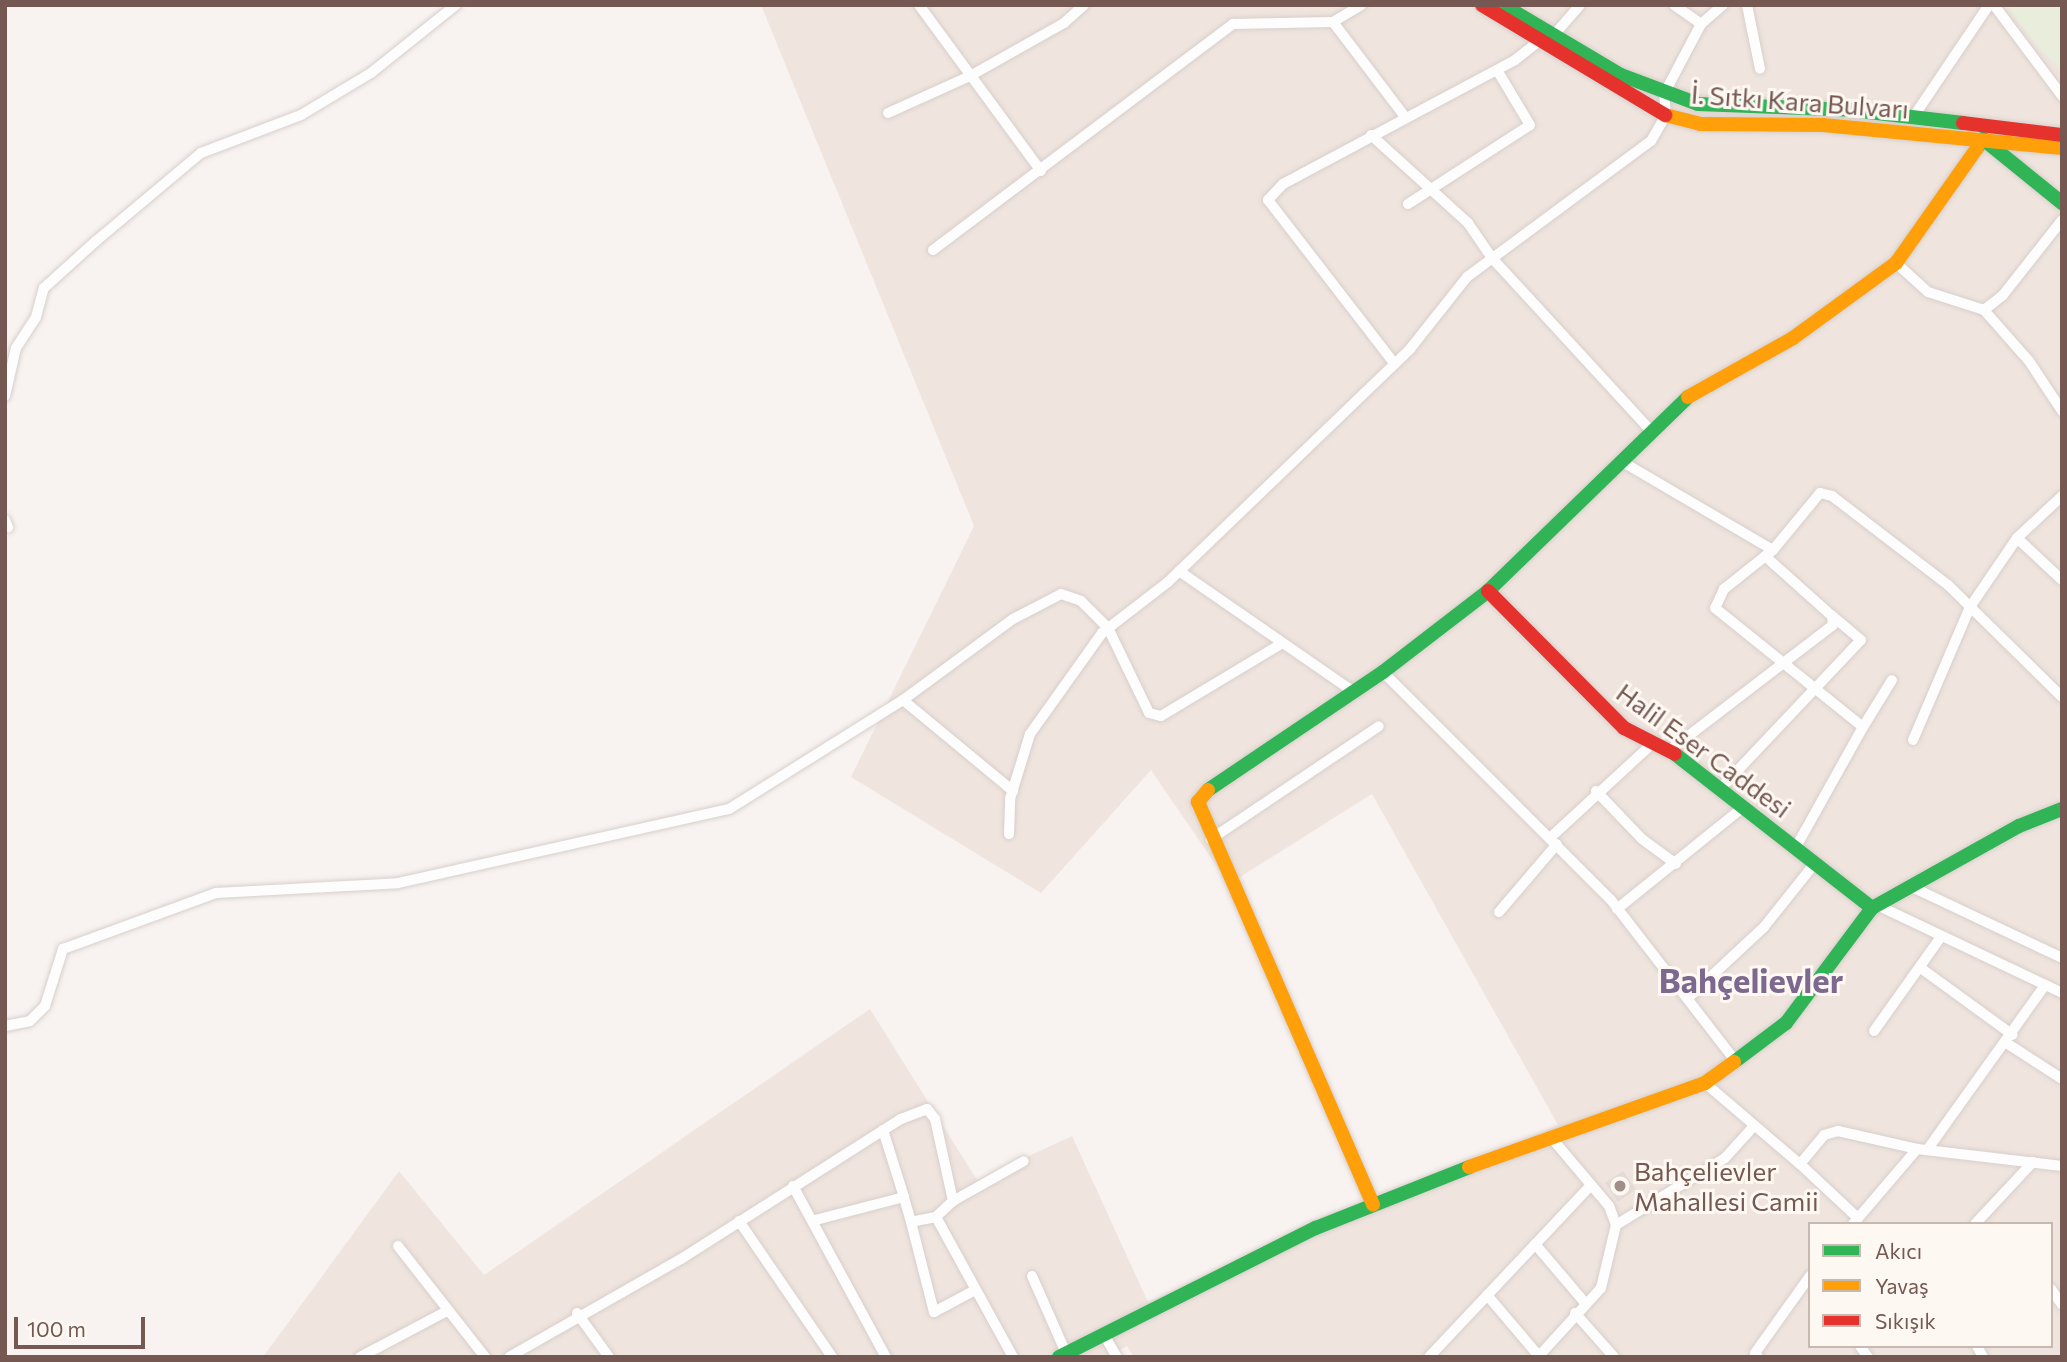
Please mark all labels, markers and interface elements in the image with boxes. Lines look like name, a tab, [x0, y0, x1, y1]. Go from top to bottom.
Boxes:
street label: İ. Sıtkı Kara Bulvarı	[1690, 78, 1910, 124]
street label: Halil Eser Caddesi	[1611, 676, 1797, 824]
district label: Bahçelievler	[1659, 960, 1843, 1000]
place label: Bahçelievler Mahallesi Camii	[1634, 1155, 1819, 1216]
marker: Bahçelievler Mahallesi Camii	[1612, 1178, 1628, 1194]
legend	[1808, 1222, 2053, 1348]
text: Akıcı	[1875, 1238, 1922, 1263]
text: Yavaş	[1875, 1273, 1928, 1298]
scale bar	[18, 1302, 149, 1346]
text: Sıkışık	[1875, 1308, 1936, 1333]
text: 100 m	[27, 1316, 86, 1341]

